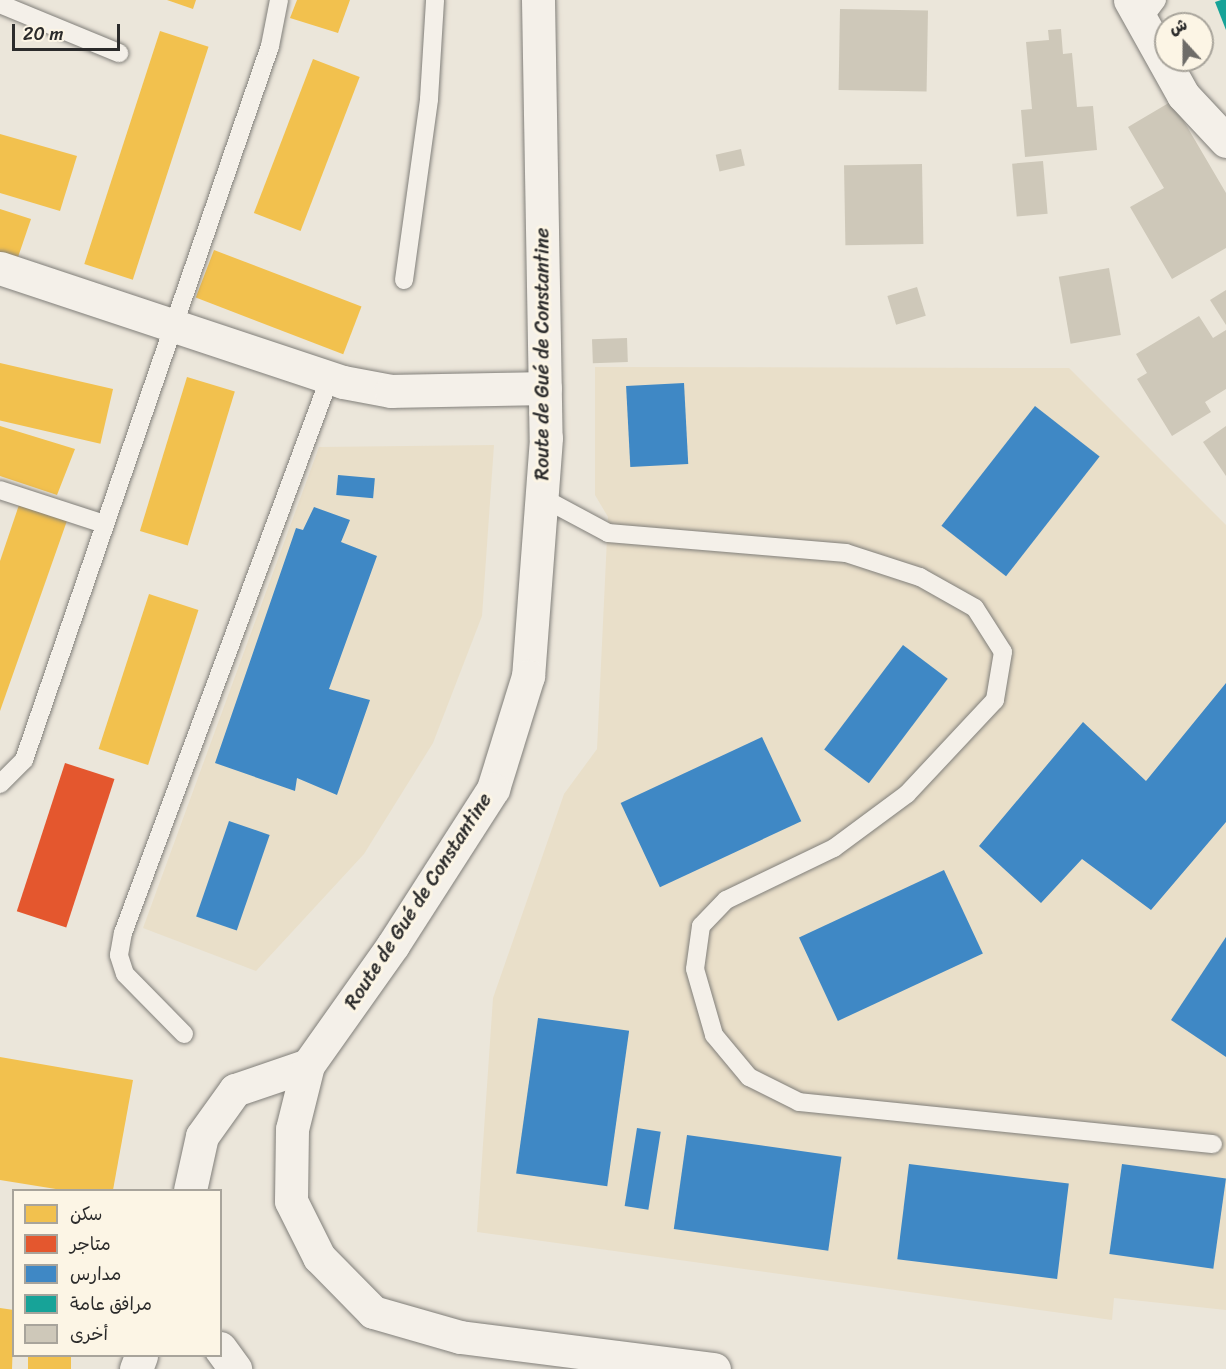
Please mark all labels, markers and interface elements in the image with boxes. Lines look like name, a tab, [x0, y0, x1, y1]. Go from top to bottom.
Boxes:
text: ش	[1165, 10, 1191, 43]
scale bar	[15, 12, 123, 50]
north arrow	[1154, 12, 1214, 72]
text: 20 m	[23, 18, 63, 50]
street label: Route de Gué de Constantine	[530, 227, 554, 481]
street label: Route de Gué de Constantine	[339, 788, 497, 1014]
legend	[12, 1189, 222, 1357]
text: سكن	[70, 1198, 102, 1230]
text: متاجر	[70, 1228, 111, 1260]
text: مدارس	[70, 1258, 121, 1290]
text: مرافق عامة	[70, 1288, 152, 1320]
text: أخرى	[70, 1318, 108, 1350]

